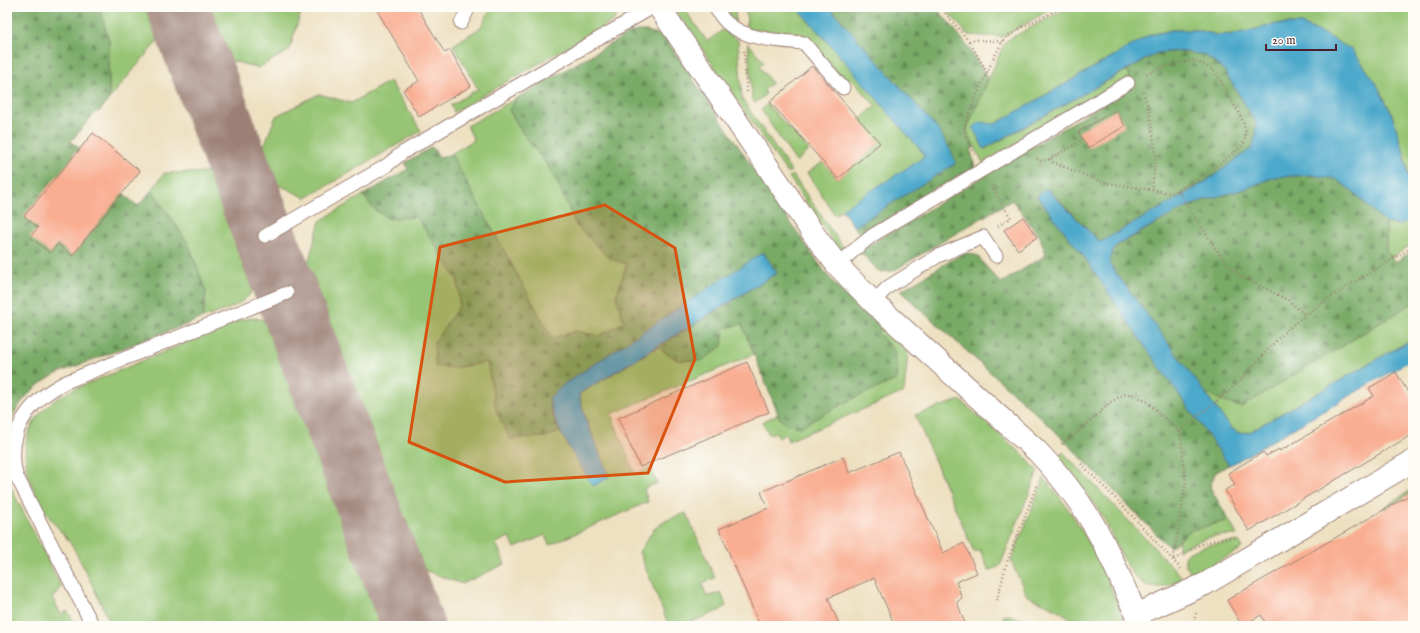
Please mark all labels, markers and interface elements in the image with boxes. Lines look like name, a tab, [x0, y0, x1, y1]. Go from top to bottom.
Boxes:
scale bar	[1266, 26, 1336, 52]
text: 20 m	[1272, 33, 1295, 48]

